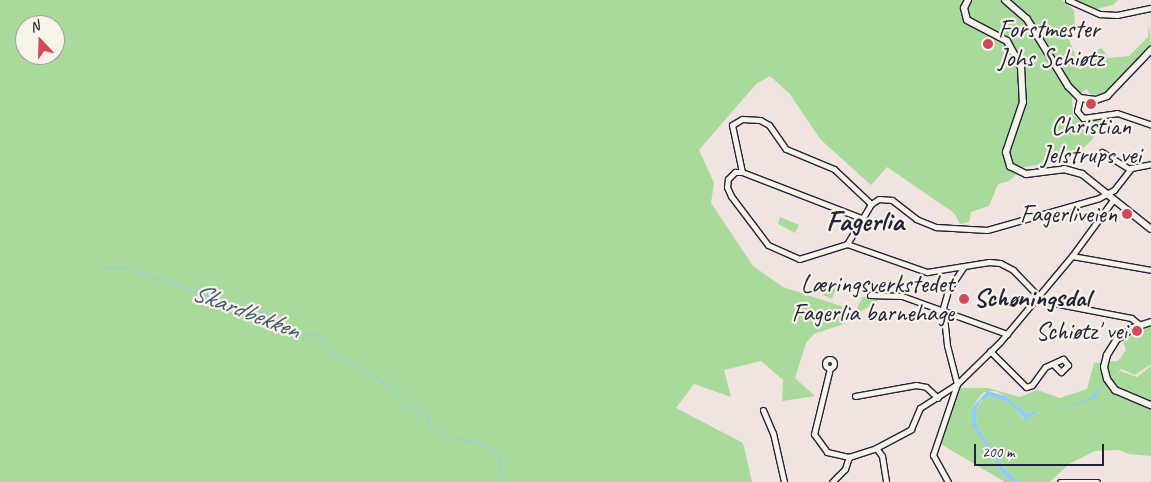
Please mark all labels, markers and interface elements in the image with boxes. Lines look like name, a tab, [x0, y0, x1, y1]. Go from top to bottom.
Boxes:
north arrow	[15, 15, 65, 65]
place label: Forstmester Johs Schiøtz	[998, 15, 1102, 74]
text: N	[28, 17, 42, 36]
marker: Forstmester Johs Schiøtz	[982, 38, 994, 50]
marker: Christian Jelstrups vei	[1085, 98, 1097, 110]
place label: Christian Jelstrups vei	[1041, 112, 1141, 171]
place label: Fagerliveien	[1020, 199, 1117, 229]
district label: Fagerlia	[826, 204, 904, 238]
marker: Fagerliveien	[1121, 208, 1133, 220]
place label: Læringsverkstedet Fagerlia barnehage	[792, 270, 954, 329]
water label: Skardbekken	[188, 276, 304, 346]
district label: Schøningsdal	[974, 282, 1090, 314]
marker: Læringsverkstedet Fagerlia barnehage	[958, 293, 970, 305]
place label: Schiøtz' vei	[1035, 316, 1127, 346]
marker: Schiøtz' vei	[1131, 325, 1143, 337]
scale bar	[976, 434, 1106, 466]
text: 200 m	[982, 443, 1014, 462]

